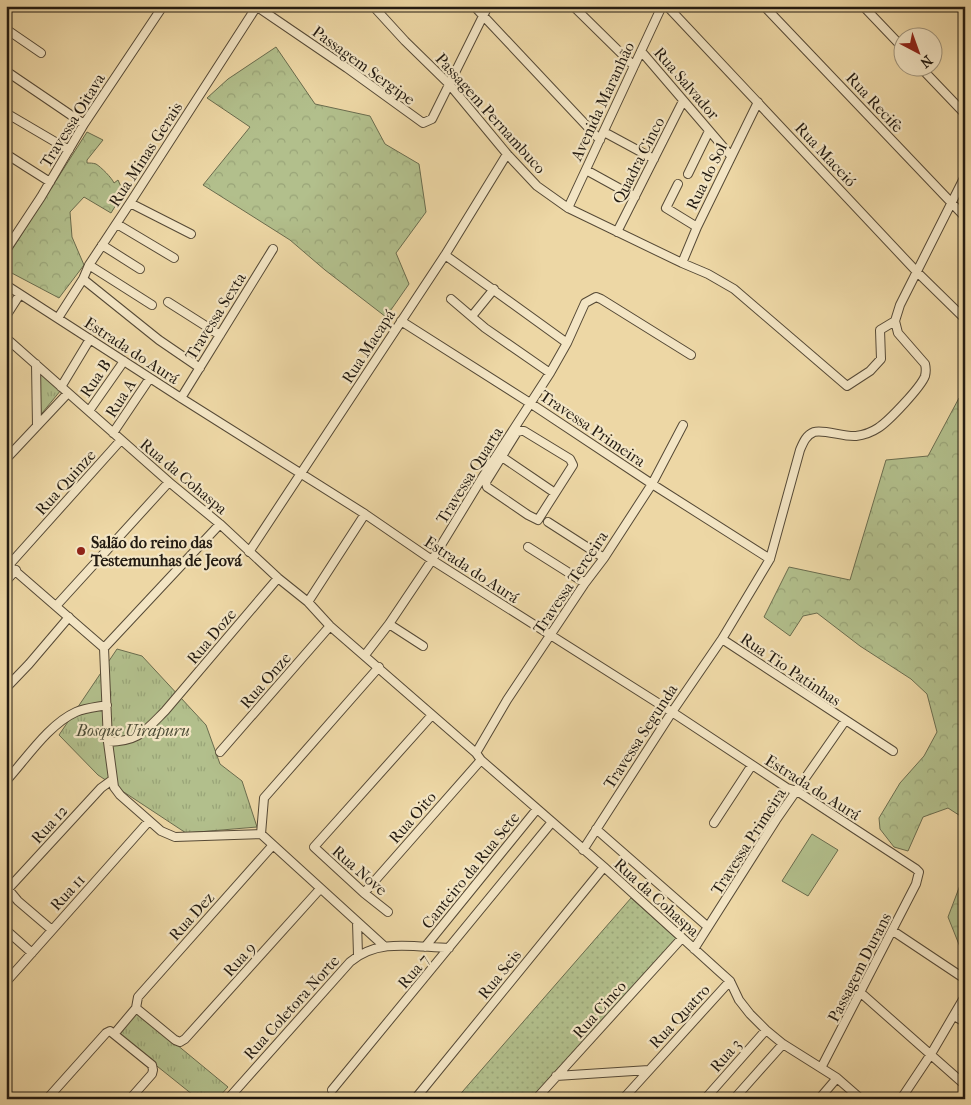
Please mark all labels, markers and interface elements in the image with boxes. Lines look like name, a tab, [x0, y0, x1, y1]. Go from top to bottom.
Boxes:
street label: Passagem Sergipe	[309, 22, 419, 109]
north arrow	[894, 28, 944, 78]
street label: Avenida Maranhão	[566, 39, 638, 165]
street label: Rua Salvador	[650, 43, 723, 124]
street label: Passagem Pernambuco	[431, 49, 550, 178]
text: N	[916, 52, 936, 72]
street label: Rua Recife	[842, 68, 907, 136]
street label: Travessa Oitava	[36, 69, 109, 171]
street label: Rua Minas Gerais	[105, 98, 186, 210]
street label: Quadra Cinco	[608, 114, 668, 207]
street label: Rua Maceió	[791, 118, 860, 190]
street label: Rua do Sol	[682, 139, 731, 213]
street label: Travessa Sexta	[181, 269, 250, 363]
street label: Rua Macapá	[338, 305, 400, 387]
street label: Estrada do Aurá	[81, 313, 183, 388]
street label: Rua B	[76, 356, 115, 401]
street label: Rua A	[101, 375, 140, 421]
street label: Travessa Primeira	[536, 386, 650, 471]
street label: Travessa Quarta	[432, 423, 507, 527]
street label: Rua da Cohaspa	[136, 434, 232, 519]
street label: Rua Quinze	[31, 446, 100, 519]
street label: Travessa Terceira	[529, 527, 612, 637]
street label: Estrada do Aurá	[421, 532, 523, 607]
place label: Salão do reino das Testemunhas de Jeová	[90, 533, 242, 571]
marker: Salão do reino das Testemunhas de Jeová	[75, 545, 87, 557]
street label: Rua Doze	[183, 605, 240, 668]
street label: Rua Tio Patinhas	[737, 629, 845, 710]
street label: Rua Onze	[236, 648, 295, 712]
street label: Travessa Segunda	[599, 680, 682, 792]
park label: Bosque Uirapuru	[75, 721, 190, 740]
street label: Estrada do Aurá	[762, 751, 864, 825]
street label: Travessa Primeira	[707, 784, 790, 898]
street label: Rua Oito	[385, 788, 440, 847]
street label: Rua 12	[27, 801, 72, 847]
street label: Canteiro da Rua Sete	[418, 808, 523, 932]
street label: Rua Nove	[328, 841, 391, 899]
street label: Rua da Cohaspa	[610, 854, 704, 941]
street label: Rua 11	[46, 870, 89, 915]
street label: Rua Dez	[165, 888, 218, 944]
street label: Passagem Durans	[824, 909, 895, 1025]
street label: Rua 9	[219, 938, 260, 980]
street label: Rua Seis	[474, 946, 525, 1003]
street label: Rua 7	[394, 950, 433, 992]
street label: Rua Coletora Norte	[240, 951, 343, 1063]
street label: Rua Cinco	[569, 977, 630, 1042]
street label: Rua Quatro	[645, 980, 714, 1052]
street label: Rua 3	[706, 1035, 745, 1076]

